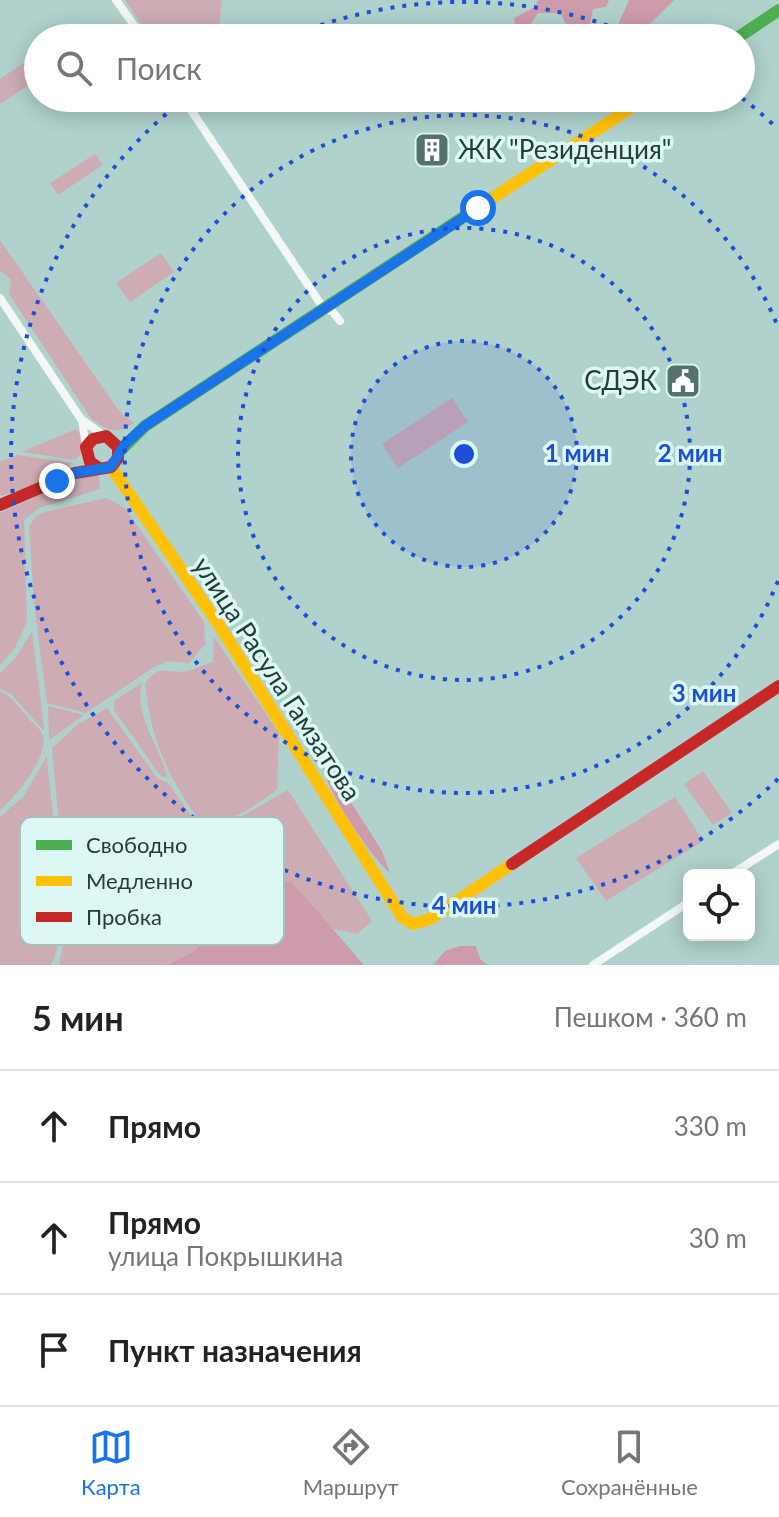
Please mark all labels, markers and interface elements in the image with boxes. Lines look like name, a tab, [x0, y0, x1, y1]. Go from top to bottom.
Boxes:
search box	[24, 24, 755, 112]
icon: search	[52, 46, 96, 90]
text: Поиск	[116, 50, 202, 86]
building icon: ЖК "Резиденция"	[413, 131, 451, 169]
place label: ЖК "Резиденция"	[458, 133, 671, 165]
route start	[460, 190, 496, 226]
public building icon: СДЭК	[664, 362, 702, 400]
place label: СДЭК	[584, 364, 658, 396]
text: 1 мин	[545, 438, 609, 467]
text: 2 мин	[658, 438, 722, 467]
centre of rings	[450, 440, 478, 468]
route end	[39, 463, 75, 499]
street label: улица Расула Гамзатова	[187, 551, 369, 806]
text: 3 мин	[672, 678, 736, 707]
legend	[20, 817, 284, 945]
text: Свободно	[86, 831, 187, 858]
text: Медленно	[86, 867, 193, 894]
map controls	[683, 869, 755, 941]
button: locate	[683, 869, 755, 941]
text: 4 мин	[432, 890, 496, 919]
text: Пробка	[86, 903, 162, 930]
text: 5 мин	[32, 997, 124, 1038]
text: Пешком · 360 m	[554, 1001, 747, 1033]
icon: ahead	[32, 1104, 76, 1148]
text: Прямо	[108, 1108, 201, 1144]
text: 330 m	[674, 1110, 747, 1142]
text: Прямо	[108, 1204, 201, 1240]
icon: ahead	[32, 1216, 76, 1260]
text: 30 m	[689, 1222, 747, 1254]
text: улица Покрышкина	[108, 1240, 343, 1272]
icon: arrive	[32, 1328, 76, 1372]
text: Пункт назначения	[108, 1332, 362, 1368]
tab: Карта	[81, 1425, 141, 1500]
tab: Маршрут	[303, 1425, 399, 1500]
tab: Сохранённые	[561, 1425, 698, 1500]

